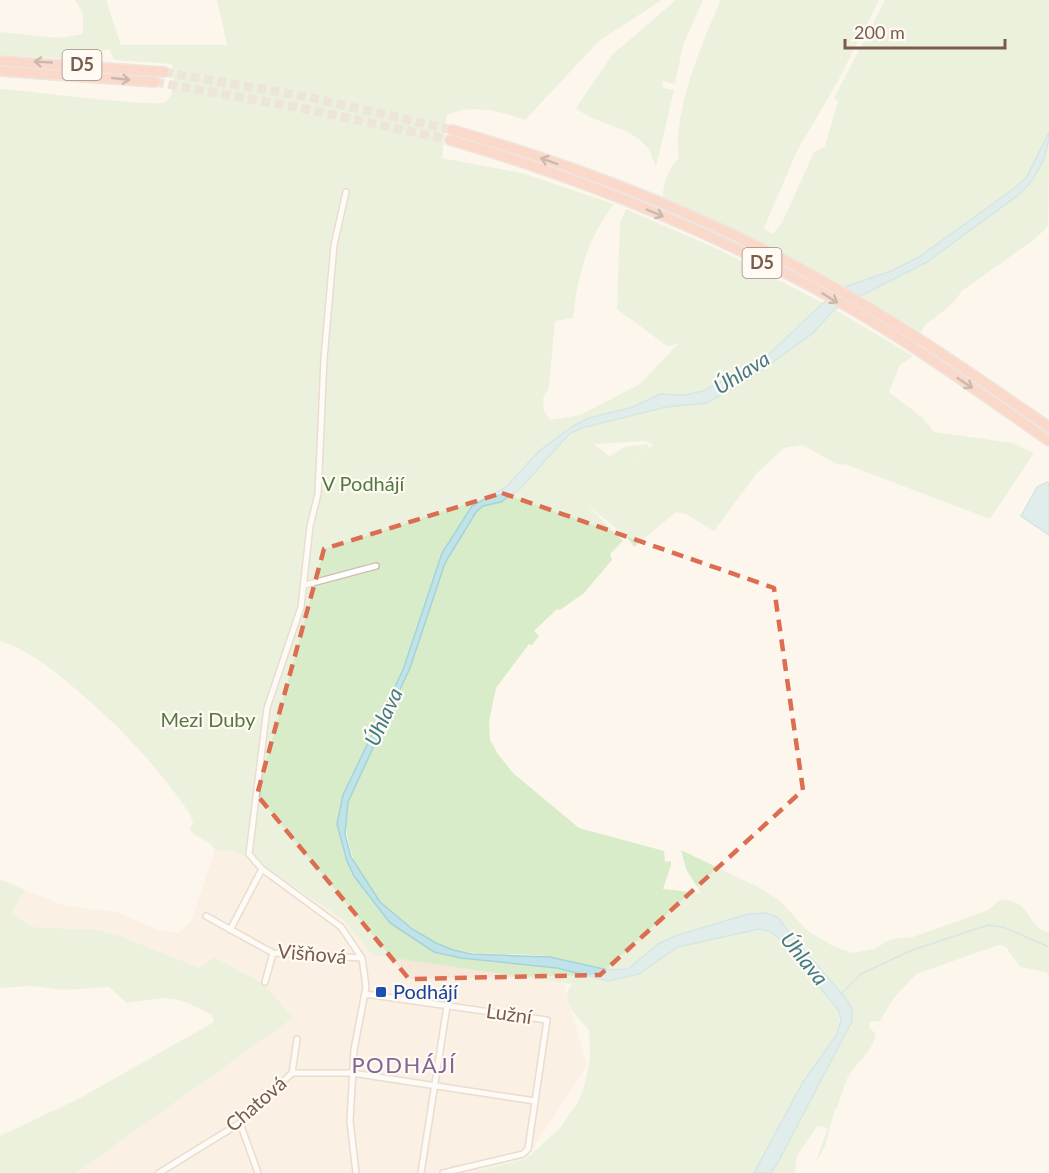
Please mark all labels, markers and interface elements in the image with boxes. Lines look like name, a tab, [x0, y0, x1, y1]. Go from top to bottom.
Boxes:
scale bar	[845, 12, 1006, 50]
text: 200 m	[854, 21, 905, 43]
road number: D5	[62, 50, 101, 80]
one-way arrow	[34, 57, 54, 68]
one-way arrow	[111, 73, 131, 84]
one-way arrow	[540, 155, 559, 166]
one-way arrow	[645, 208, 664, 219]
road number: D5	[742, 248, 782, 278]
one-way arrow	[821, 293, 838, 305]
water label: Úhlava	[709, 345, 774, 399]
one-way arrow	[957, 377, 973, 389]
park label: V Podhájí	[322, 471, 406, 495]
water label: Úhlava	[358, 683, 407, 749]
park label: Mezi Duby	[160, 707, 256, 731]
water label: Úhlava	[776, 926, 834, 990]
street label: Višňová	[277, 938, 348, 968]
place label: Podhájí	[393, 979, 459, 1003]
marker: Podhájí	[374, 985, 388, 999]
street label: Lužní	[485, 998, 535, 1028]
district label: PODHÁJÍ	[351, 1051, 457, 1078]
street label: Chatová	[220, 1070, 291, 1136]

